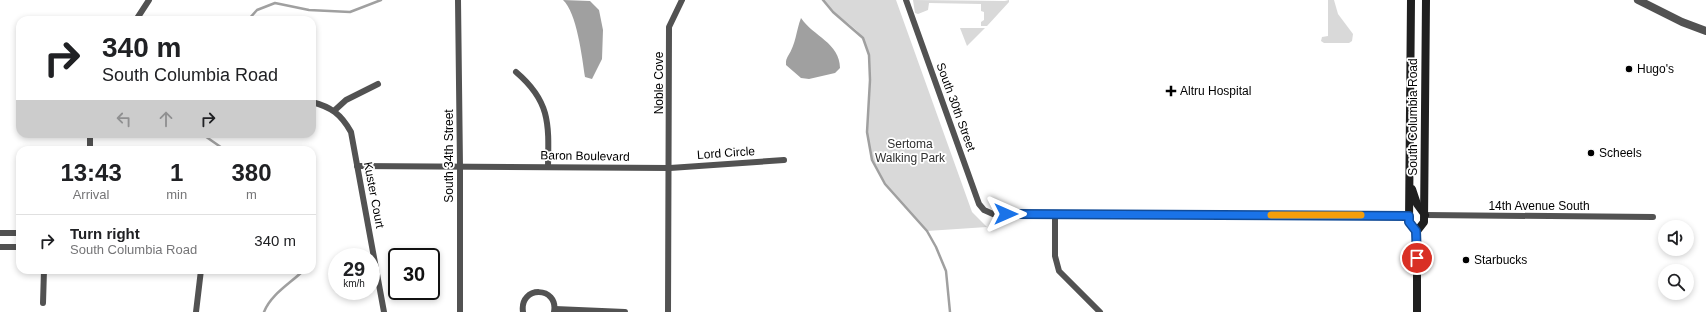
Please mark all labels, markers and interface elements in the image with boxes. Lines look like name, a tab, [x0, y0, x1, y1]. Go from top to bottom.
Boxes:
icon: right	[36, 32, 88, 84]
text: 340 m	[102, 32, 181, 63]
street label: Noble Cove	[652, 51, 666, 114]
street label: South Columbia Road	[1406, 58, 1420, 176]
street label: South 30th Street	[933, 61, 979, 154]
place label: Hugo's	[1637, 62, 1674, 76]
marker: Hugo's	[1624, 64, 1634, 74]
text: South Columbia Road	[102, 65, 278, 85]
place label: Altru Hospital	[1180, 84, 1251, 98]
marker: Altru Hospital	[1165, 85, 1177, 97]
icon: left	[113, 108, 135, 130]
icon: ahead	[155, 108, 177, 130]
icon: right	[197, 108, 219, 130]
street label: South 34th Street	[442, 109, 456, 203]
park label: Sertoma Walking Park	[875, 137, 946, 165]
street label: Lord Circle	[697, 144, 756, 162]
place label: Scheels	[1599, 146, 1642, 160]
street label: Baron Boulevard	[540, 148, 630, 164]
marker: Scheels	[1586, 148, 1596, 158]
text: 13:43	[60, 159, 122, 186]
text: 1	[170, 159, 183, 186]
text: 380	[232, 159, 272, 186]
street label: Kuster Court	[361, 161, 387, 230]
text: Arrival	[73, 187, 110, 202]
text: min	[166, 187, 187, 202]
text: m	[246, 187, 257, 202]
position arrow	[985, 193, 1027, 235]
street label: 14th Avenue South	[1488, 199, 1590, 213]
map controls	[1658, 220, 1694, 300]
button: sound	[1658, 220, 1694, 256]
text: Turn right	[70, 225, 140, 242]
icon: right	[36, 230, 58, 252]
text: 340 m	[254, 232, 296, 249]
pin	[1400, 241, 1434, 275]
text: South Columbia Road	[70, 242, 197, 257]
icon: arrive	[1406, 247, 1428, 269]
speed limit sign: 30	[388, 248, 440, 300]
place label: Starbucks	[1474, 253, 1527, 267]
marker: Starbucks	[1461, 255, 1471, 265]
text: 29	[343, 258, 365, 280]
button: search	[1658, 264, 1694, 300]
text: km/h	[343, 278, 365, 289]

